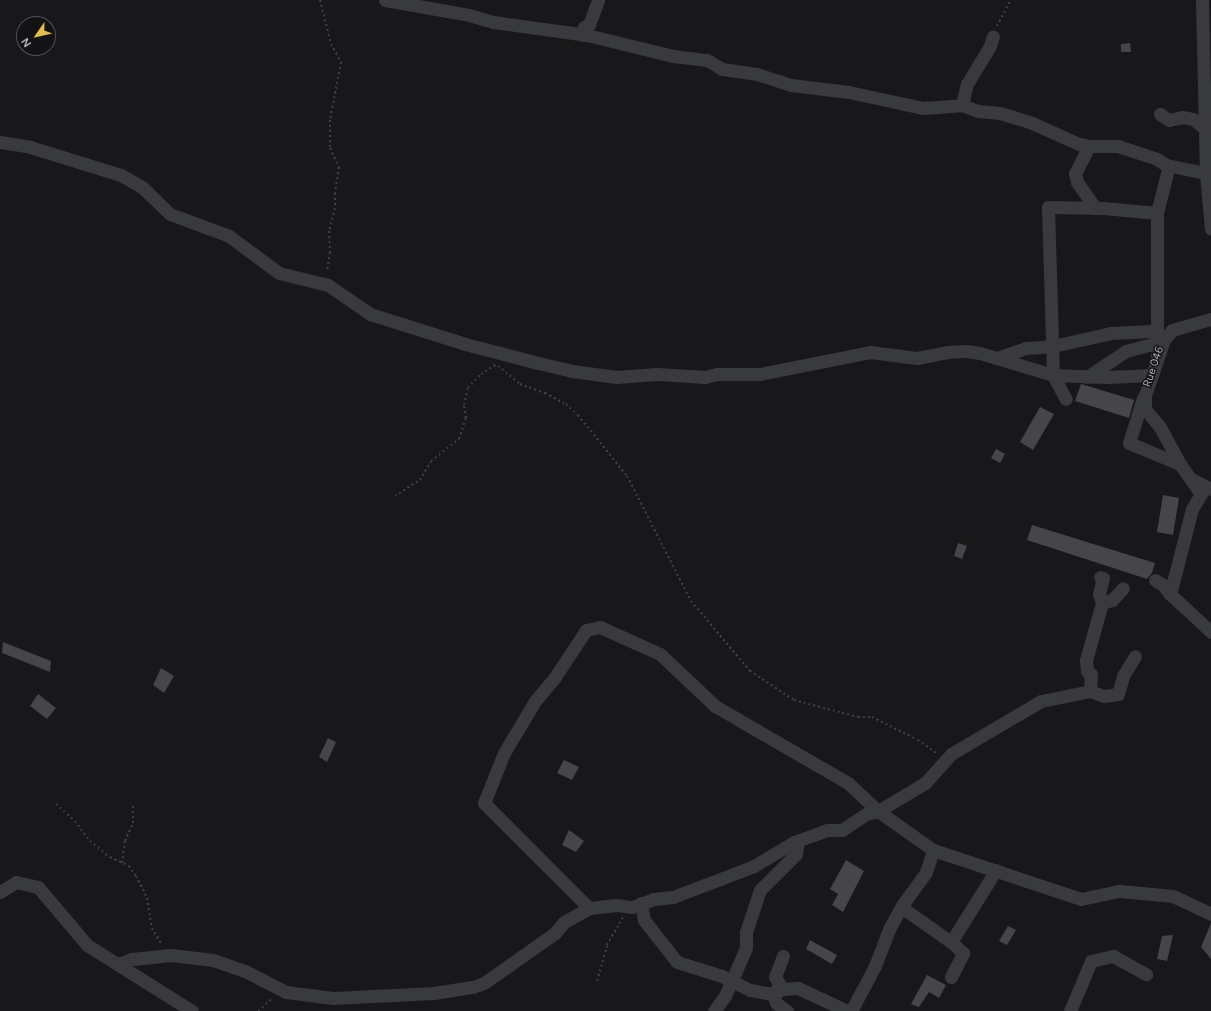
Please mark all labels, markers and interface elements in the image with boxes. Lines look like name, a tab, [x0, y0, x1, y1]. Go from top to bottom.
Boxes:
north arrow	[16, 16, 56, 56]
text: N	[19, 35, 34, 50]
street label: Rue 046	[1141, 345, 1167, 389]

